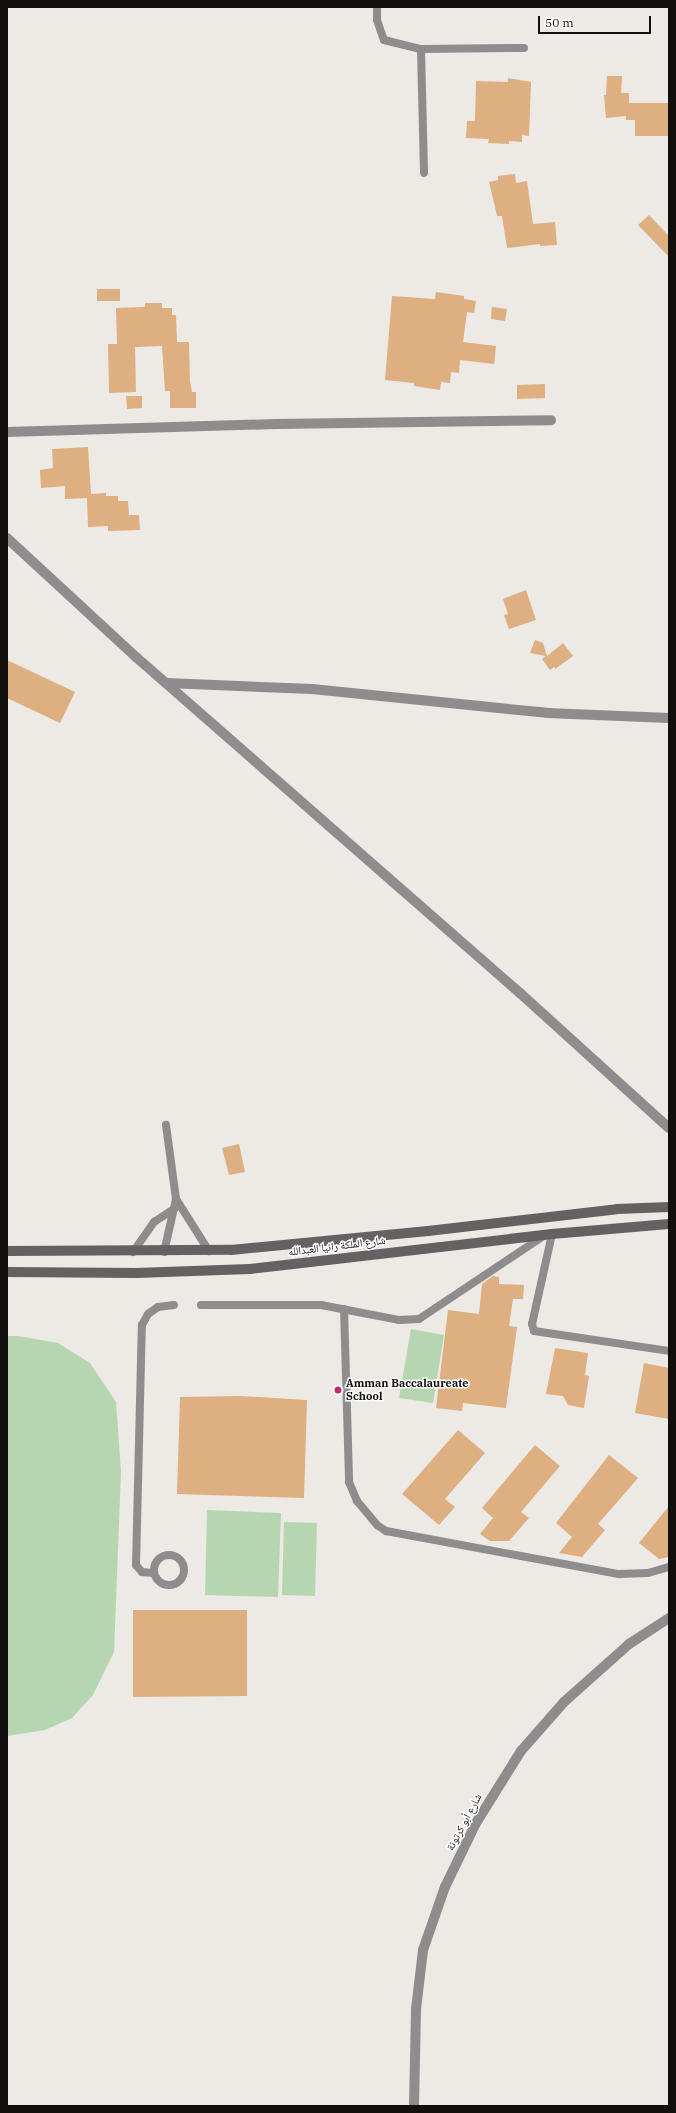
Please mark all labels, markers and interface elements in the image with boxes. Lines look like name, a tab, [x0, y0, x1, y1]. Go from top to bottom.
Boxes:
scale bar	[540, 8, 653, 34]
text: 50 m	[545, 15, 574, 30]
street label: شارع الملكة رانيا العبدالله	[288, 1233, 386, 1259]
place label: Amman Baccalaureate School	[346, 1377, 469, 1403]
marker: Amman Baccalaureate School	[333, 1385, 343, 1395]
street label: شارع أبو كرتونة	[443, 1791, 485, 1853]

